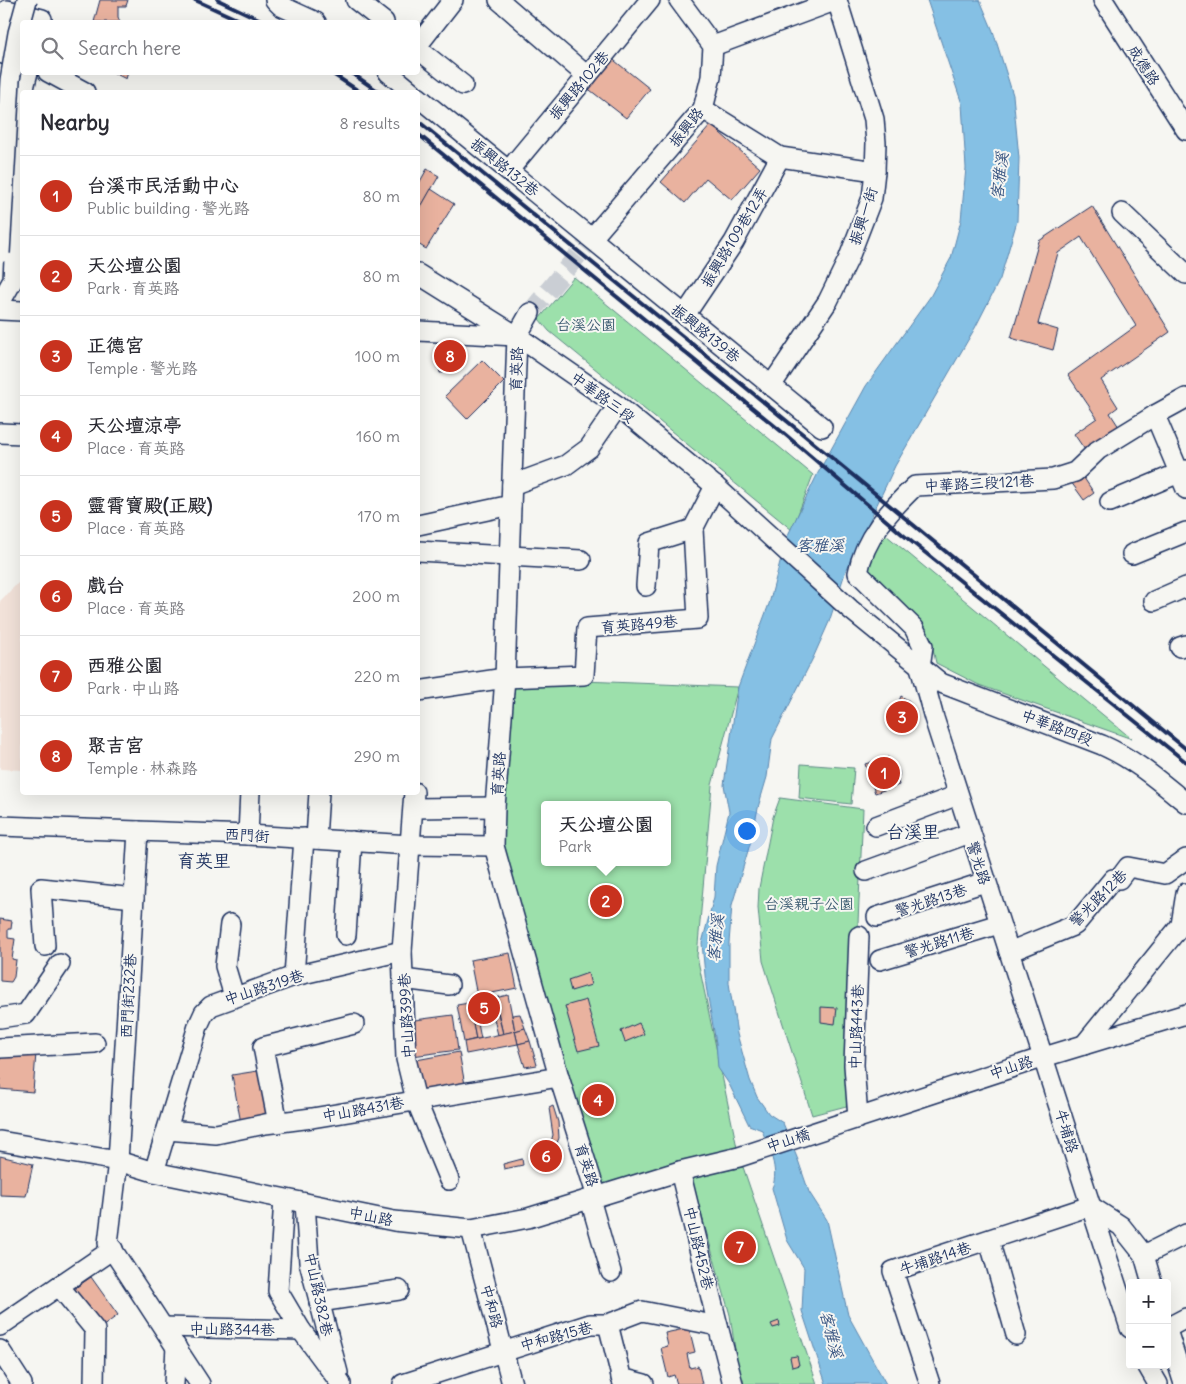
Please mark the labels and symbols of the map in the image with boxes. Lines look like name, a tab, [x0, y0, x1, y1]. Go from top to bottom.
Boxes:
street label: 成德路	[1124, 41, 1164, 89]
street label: 振興路102巷	[545, 47, 613, 123]
street label: 振興路	[665, 103, 707, 151]
street label: 振興路132巷	[467, 134, 543, 200]
water label: 客雅溪	[986, 150, 1012, 201]
street label: 振興路109巷12弄	[697, 183, 771, 291]
street label: 振興一街	[845, 185, 881, 247]
street label: 振興路139巷	[668, 299, 744, 367]
park label: 台溪公園	[556, 315, 616, 334]
pin: 8	[434, 337, 466, 375]
street label: 育英路	[506, 346, 526, 392]
street label: 中華路三段	[567, 367, 639, 427]
street label: 中華路三段121巷	[924, 471, 1034, 495]
water label: 客雅溪	[796, 535, 845, 555]
street label: 育英路49巷	[600, 611, 678, 637]
pin: 3	[886, 698, 918, 736]
street label: 中華路四段	[1019, 705, 1095, 749]
street label: 育英路	[487, 751, 509, 797]
pin: 1	[868, 754, 900, 792]
your location	[734, 818, 760, 844]
district label: 台溪里	[886, 820, 940, 843]
street label: 西門街	[224, 824, 270, 846]
street label: 警光路	[963, 839, 995, 887]
district label: 育英里	[177, 849, 231, 872]
street label: 警光路12巷	[1065, 865, 1131, 931]
street label: 警光路13巷	[893, 879, 969, 921]
pin: 2	[590, 882, 622, 920]
park label: 台溪親子公園	[764, 894, 854, 913]
water label: 客雅溪	[703, 912, 728, 963]
street label: 警光路11巷	[902, 922, 976, 962]
street label: 西門街232巷	[116, 953, 140, 1039]
street label: 中山路319巷	[222, 965, 306, 1009]
street label: 中山路399巷	[394, 973, 418, 1059]
street label: 中山路443巷	[845, 984, 867, 1070]
pin: 5	[468, 989, 500, 1027]
street label: 中山路	[987, 1051, 1035, 1083]
pin: 4	[582, 1081, 614, 1119]
street label: 中山路431巷	[320, 1092, 406, 1126]
street label: 牛埔路	[1051, 1107, 1083, 1155]
street label: 中山橋	[764, 1124, 812, 1156]
pin: 6	[530, 1137, 562, 1175]
street label: 育英路	[571, 1141, 603, 1189]
street label: 中山路	[347, 1202, 395, 1230]
street label: 中山路452巷	[680, 1204, 718, 1292]
pin: 7	[724, 1228, 756, 1266]
street label: 牛埔路14巷	[897, 1237, 973, 1279]
street label: 中山路382巷	[301, 1250, 337, 1338]
street label: 中和路	[477, 1282, 507, 1330]
water label: 客雅溪	[816, 1308, 848, 1361]
street label: 中和路15巷	[518, 1317, 594, 1355]
street label: 中山路344巷	[189, 1319, 275, 1339]

